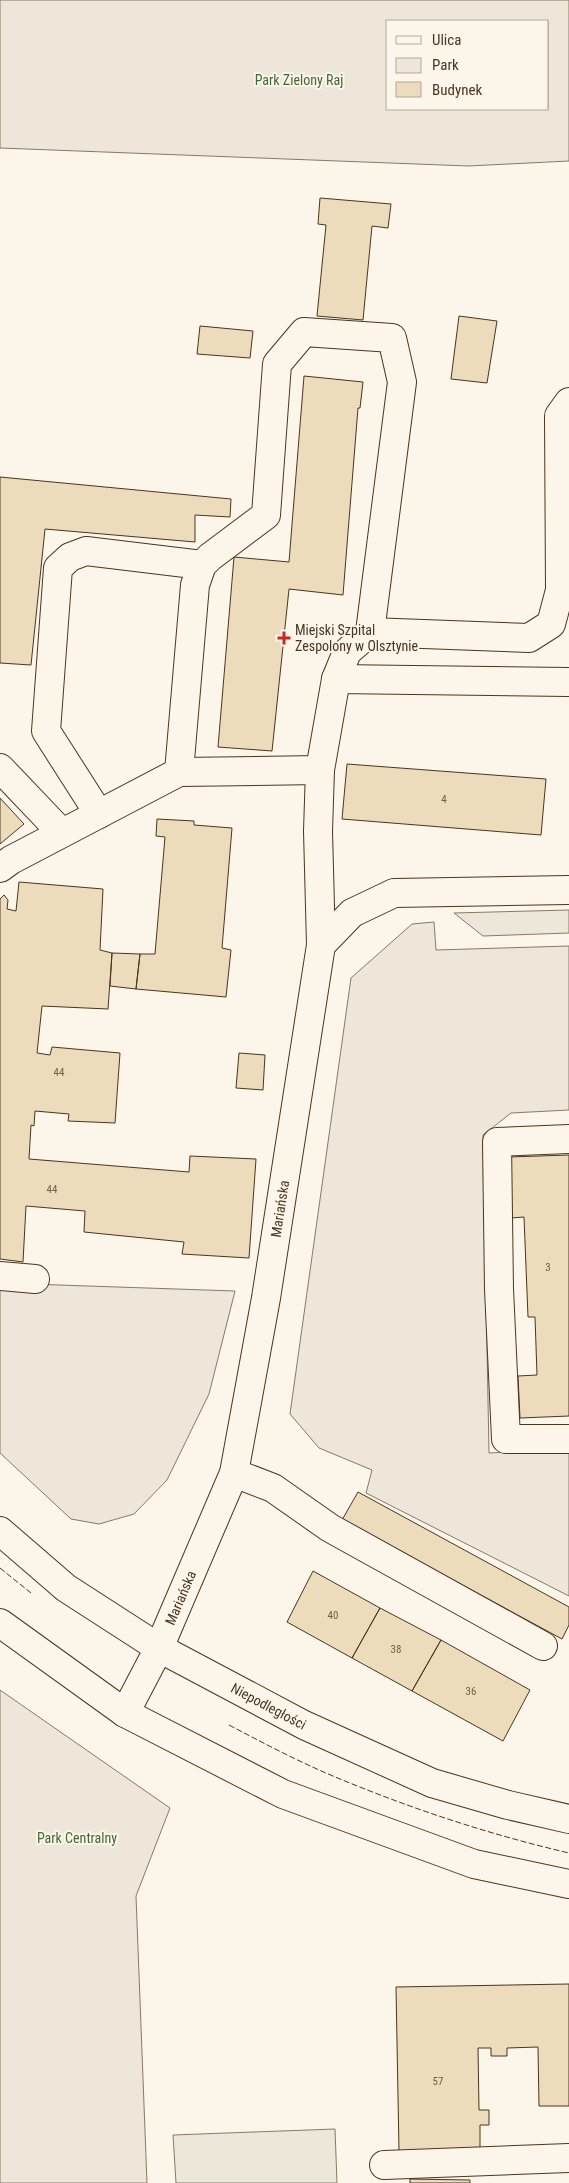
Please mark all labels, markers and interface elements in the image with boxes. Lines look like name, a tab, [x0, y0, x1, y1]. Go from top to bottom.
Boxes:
legend	[386, 20, 549, 110]
text: Ulica	[432, 31, 461, 49]
text: Park	[432, 56, 459, 74]
park label: Park Zielony Raj	[255, 72, 343, 88]
text: Budynek	[432, 81, 482, 99]
place label: Miejski Szpital Zespolony w Olsztynie	[295, 622, 419, 654]
marker: Miejski Szpital Zespolony w Olsztynie	[277, 631, 291, 645]
house number: 4	[441, 793, 447, 806]
house number: 44	[54, 1066, 65, 1079]
street label: Mariańska	[268, 1179, 292, 1238]
house number: 44	[47, 1183, 58, 1196]
house number: 3	[545, 1261, 551, 1274]
street label: Mariańska	[162, 1568, 199, 1627]
house number: 40	[328, 1609, 338, 1622]
house number: 38	[391, 1643, 401, 1656]
street label: Niepodległości	[228, 1680, 309, 1733]
house number: 36	[466, 1685, 476, 1698]
park label: Park Centralny	[37, 1830, 117, 1846]
house number: 57	[433, 2075, 443, 2088]

